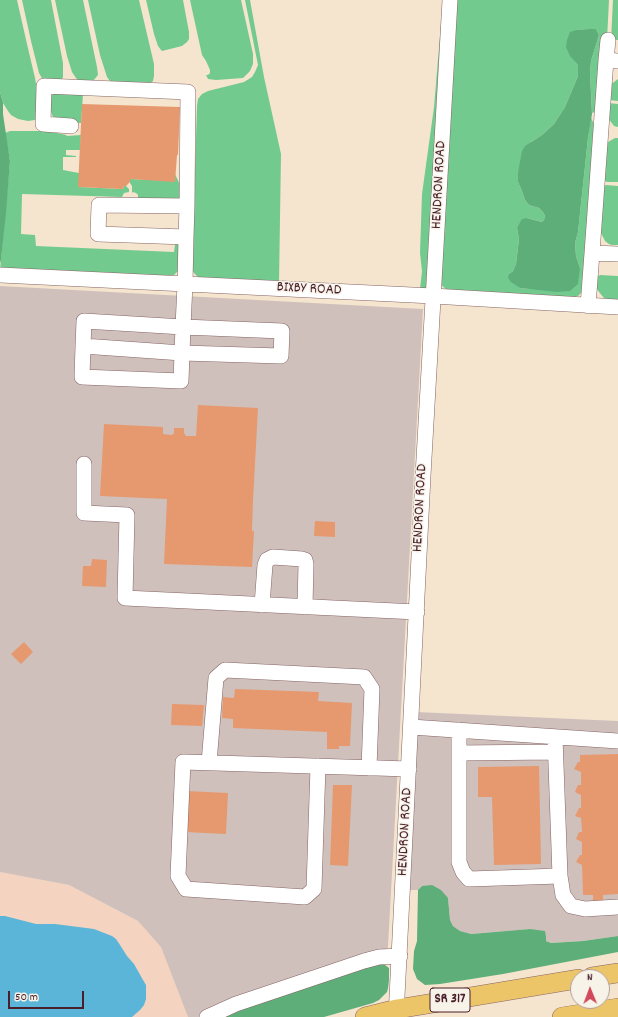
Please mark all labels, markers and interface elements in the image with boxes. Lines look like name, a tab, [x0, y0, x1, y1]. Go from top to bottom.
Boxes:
street label: HENDRON ROAD	[429, 140, 451, 230]
street label: BIXBY ROAD	[276, 279, 342, 301]
street label: HENDRON ROAD	[410, 463, 432, 553]
street label: HENDRON ROAD	[395, 787, 417, 877]
north arrow	[570, 969, 610, 1009]
text: N	[587, 970, 593, 986]
scale bar	[10, 983, 86, 1009]
road number: SR 317	[430, 988, 470, 1012]
text: 50 m	[15, 989, 38, 1006]

